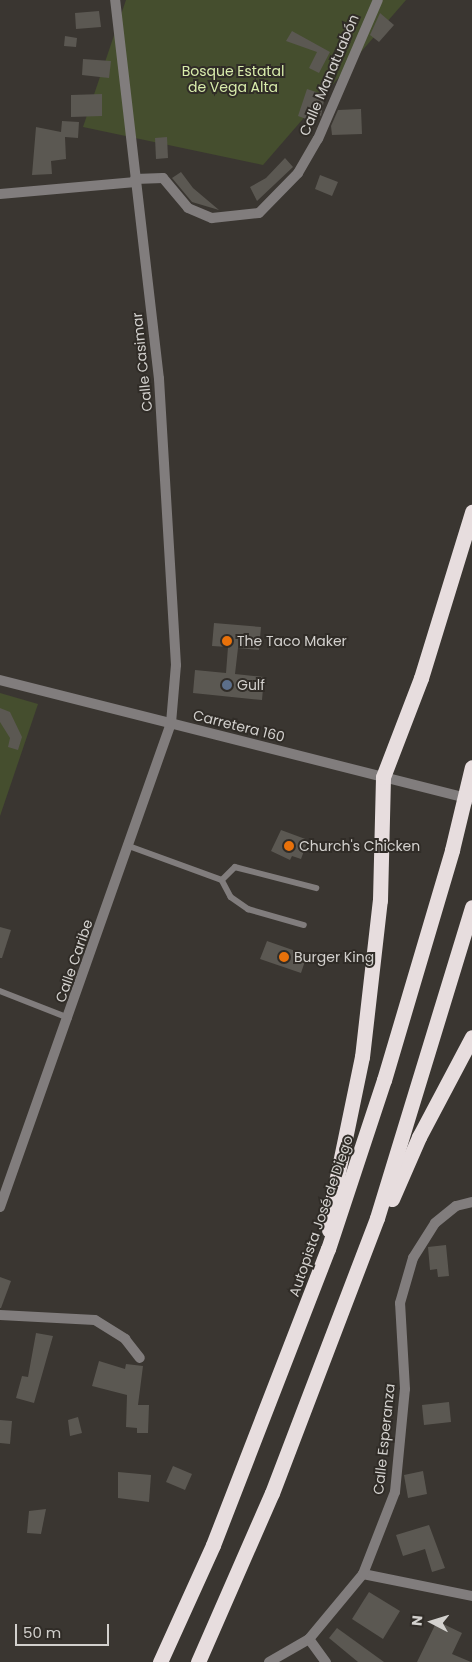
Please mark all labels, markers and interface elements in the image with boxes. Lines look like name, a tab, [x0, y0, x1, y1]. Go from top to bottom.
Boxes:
street label: Calle Manatuabón	[296, 12, 362, 138]
park label: Bosque Estatal de Vega Alta	[182, 63, 284, 95]
street label: Calle Casimar	[128, 312, 156, 412]
place label: The Taco Maker	[237, 633, 347, 649]
marker: The Taco Maker	[221, 635, 233, 647]
place label: Gulf	[237, 677, 265, 693]
marker: Gulf	[221, 679, 233, 691]
street label: Carretera 160	[191, 707, 287, 745]
place label: Church's Chicken	[299, 838, 420, 854]
marker: Church's Chicken	[283, 840, 295, 852]
street label: Calle Caribe	[52, 917, 96, 1005]
place label: Burger King	[294, 949, 374, 965]
marker: Burger King	[278, 951, 290, 963]
street label: Autopista José de Diego	[285, 1133, 357, 1299]
street label: Calle Esperanza	[370, 1383, 398, 1495]
north arrow	[407, 1597, 457, 1647]
scale bar	[18, 1614, 111, 1646]
text: N	[407, 1615, 427, 1627]
text: 50 m	[23, 1622, 61, 1643]

